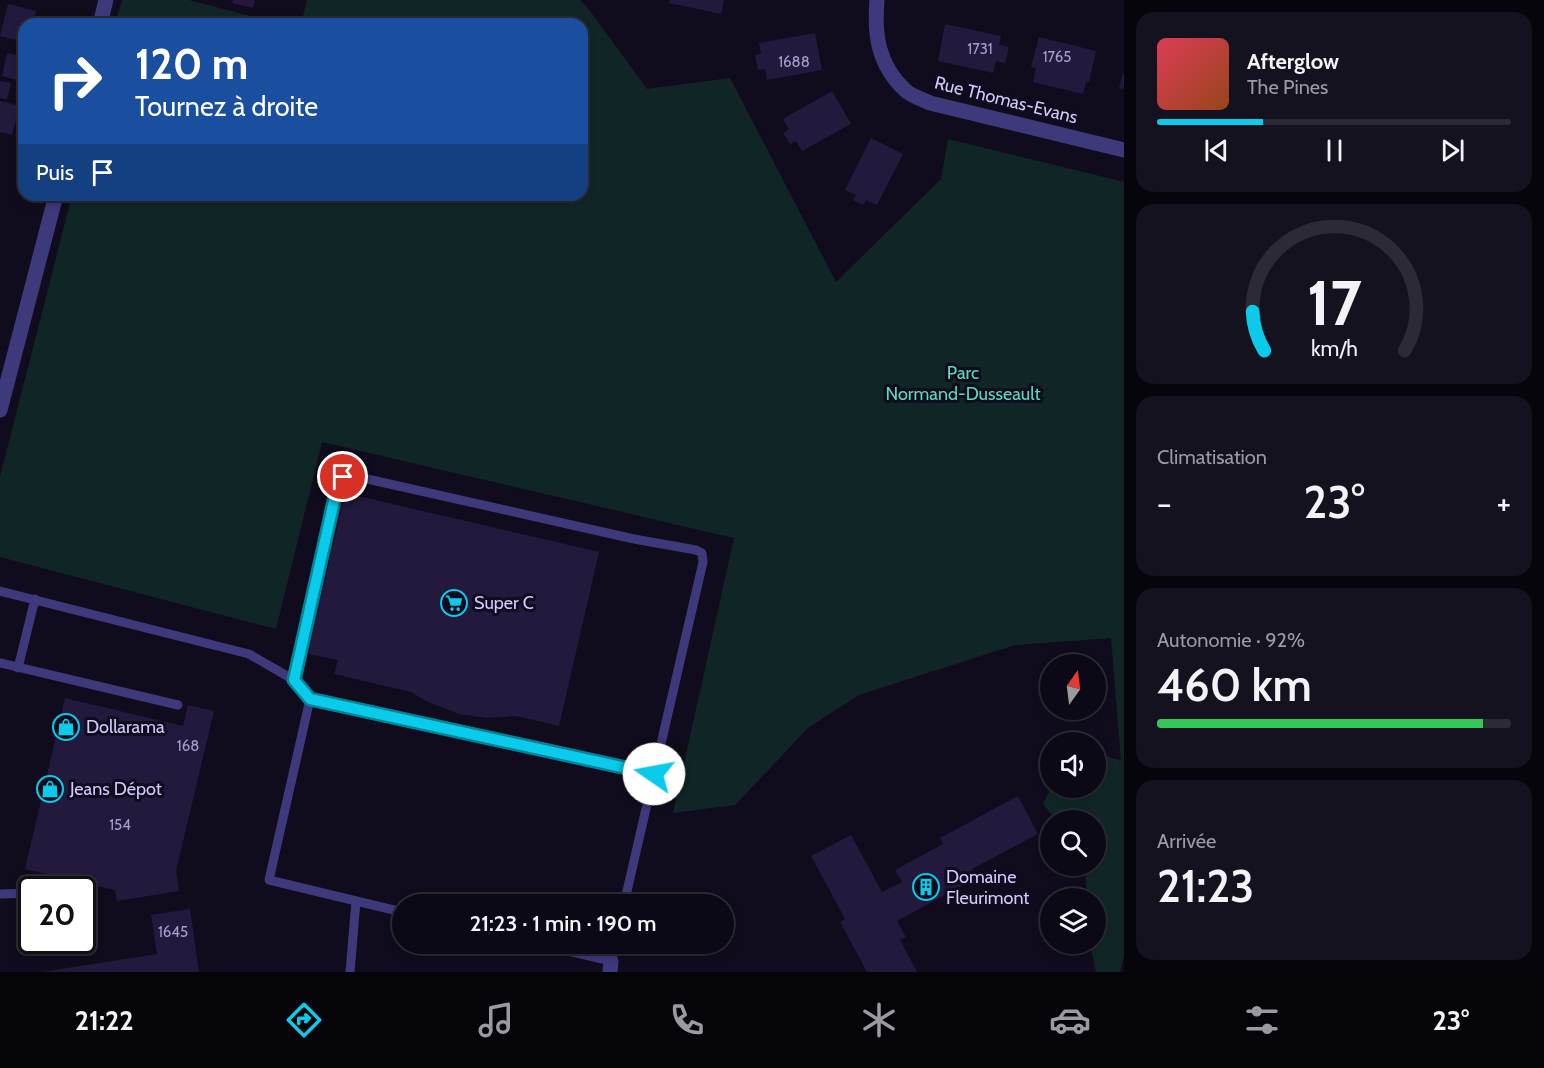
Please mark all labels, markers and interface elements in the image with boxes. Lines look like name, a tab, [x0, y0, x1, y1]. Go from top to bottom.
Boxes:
text: 120 m	[135, 38, 248, 90]
house number: 1731	[967, 40, 993, 58]
icon: right	[36, 42, 114, 120]
house number: 1765	[1043, 48, 1071, 66]
text: Afterglow	[1247, 48, 1339, 75]
house number: 1688	[778, 53, 810, 71]
street label: Rue Thomas-Evans	[932, 72, 1080, 128]
text: The Pines	[1247, 75, 1328, 99]
text: Tournez à droite	[135, 90, 318, 123]
icon: previous	[1200, 134, 1233, 167]
icon: pause	[1318, 134, 1351, 167]
icon: next	[1436, 134, 1469, 167]
icon: arrive	[86, 156, 119, 189]
text: Puis	[36, 159, 74, 186]
text: 17	[1307, 265, 1362, 341]
text: km/h	[1311, 335, 1357, 361]
park label: Parc Normand-Dusseault	[886, 362, 1040, 405]
text: Climatisation	[1157, 445, 1267, 469]
pin	[317, 451, 368, 502]
icon: arrive	[326, 460, 359, 493]
text: 23°	[1303, 475, 1365, 529]
text: −	[1157, 483, 1172, 523]
text: +	[1496, 483, 1511, 523]
supermarket icon: Super C	[439, 588, 469, 618]
place label: Super C	[474, 592, 534, 614]
text: Autonomie · 92%	[1157, 628, 1305, 652]
north arrow	[1040, 654, 1106, 720]
map controls	[1040, 654, 1106, 954]
text: 460 km	[1157, 658, 1312, 712]
shop icon: Dollarama	[51, 712, 81, 742]
place label: Dollarama	[86, 716, 165, 738]
button: sound	[1040, 732, 1106, 798]
house number: 168	[177, 737, 199, 755]
position arrow	[622, 742, 686, 806]
shop icon: Jeans Dépot	[35, 774, 65, 804]
place label: Jeans Dépot	[69, 778, 162, 800]
button: search	[1040, 810, 1106, 876]
house number: 154	[109, 816, 131, 834]
text: Arrivée	[1157, 829, 1216, 853]
text: 21:23	[1157, 859, 1254, 913]
place label: Domaine Fleurimont	[946, 866, 1029, 909]
building icon: Domaine Fleurimont	[911, 872, 941, 902]
speed limit sign: 20	[18, 876, 96, 954]
button: layers	[1040, 888, 1106, 954]
text: 21:23 · 1 min · 190 m	[470, 910, 656, 937]
house number: 1645	[158, 923, 188, 941]
icon: directions	[283, 999, 325, 1041]
icon: music	[475, 999, 517, 1041]
icon: phone	[666, 999, 708, 1041]
icon: climate	[858, 999, 900, 1041]
icon: car	[1049, 999, 1091, 1041]
icon: filters	[1241, 999, 1283, 1041]
text: 21:22	[75, 1004, 134, 1037]
text: 23°	[1433, 1004, 1469, 1037]

